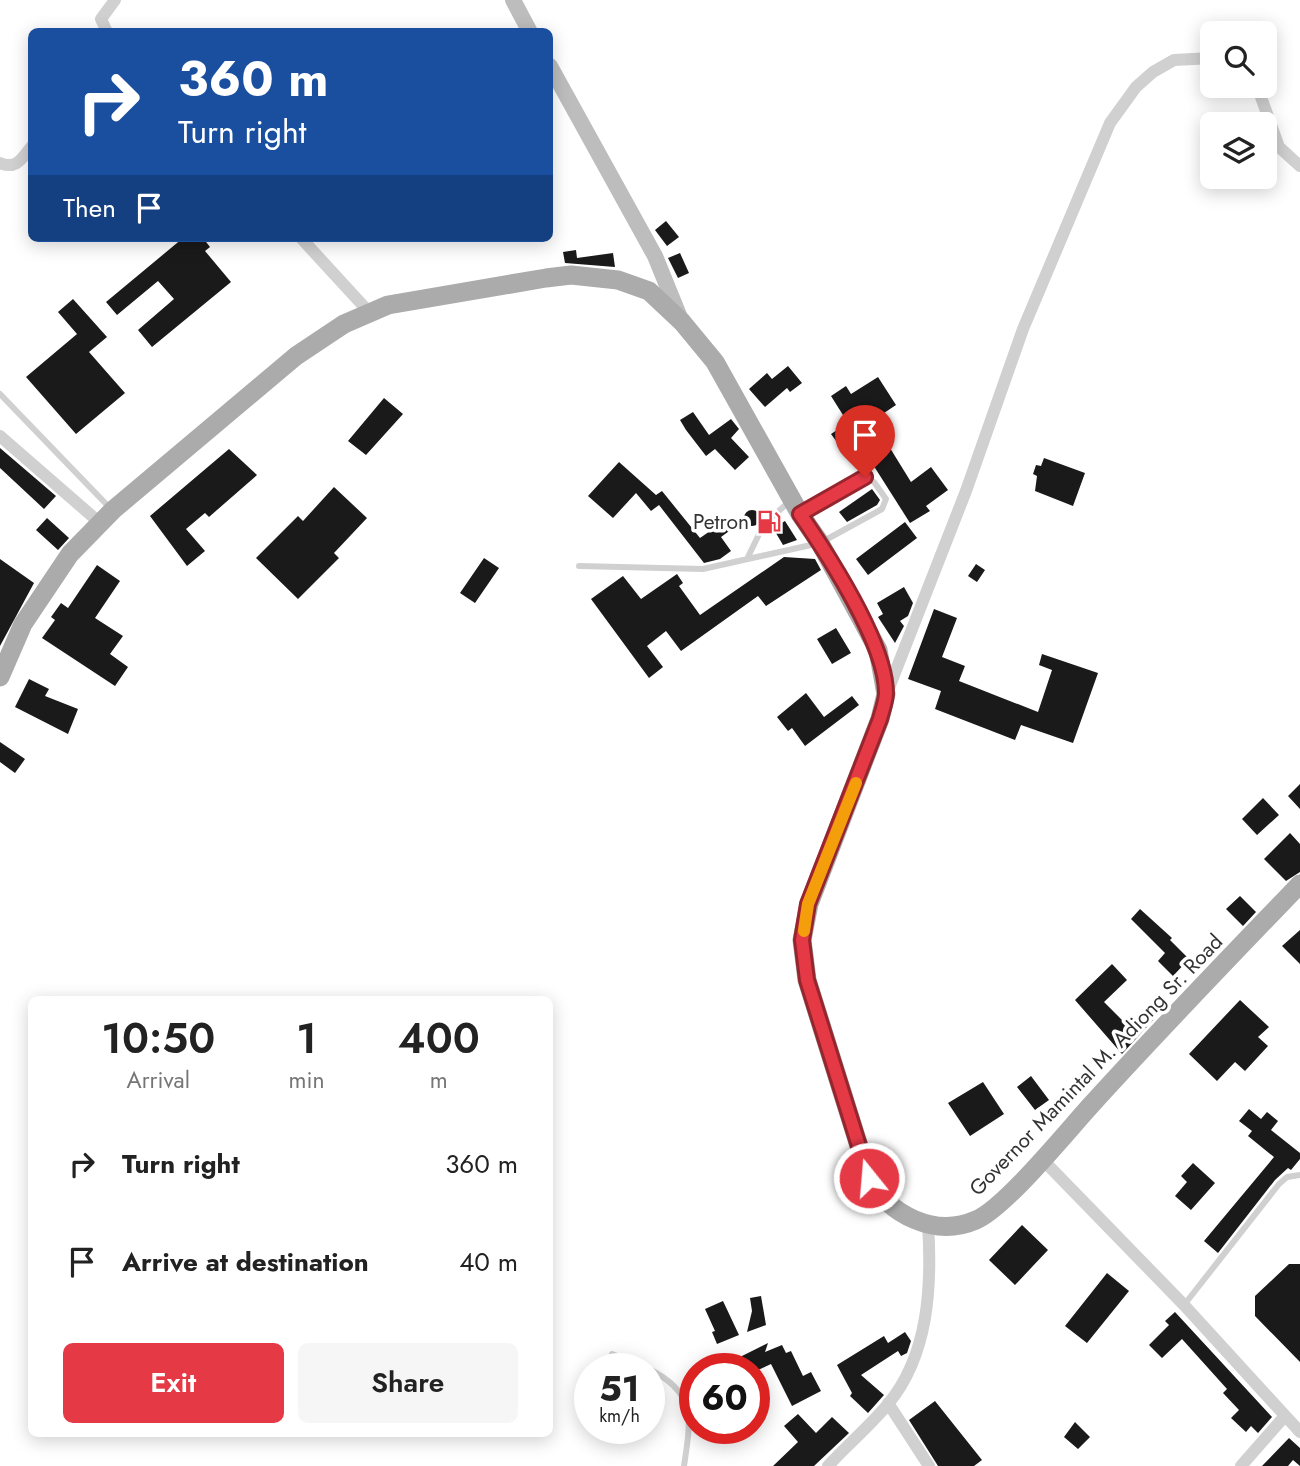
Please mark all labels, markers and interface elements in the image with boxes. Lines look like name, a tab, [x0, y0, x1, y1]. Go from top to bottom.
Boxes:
map controls	[1200, 21, 1277, 189]
button: search	[1200, 21, 1277, 98]
text: 360 m	[178, 44, 329, 114]
icon: right	[63, 56, 154, 147]
text: Turn right	[178, 109, 307, 155]
button: layers	[1200, 112, 1277, 189]
text: Then	[63, 189, 116, 227]
icon: arrive	[130, 189, 168, 227]
pin	[835, 405, 895, 477]
icon: arrive	[846, 416, 884, 454]
place label: Petron	[693, 507, 749, 537]
fuel station icon: Petron	[755, 508, 783, 536]
street label: Governor Mamintal M. Adiong Sr. Road	[962, 927, 1230, 1203]
text: 10:50	[101, 1008, 215, 1069]
text: 1	[296, 1008, 317, 1069]
text: 400	[398, 1008, 480, 1069]
text: Arrival	[127, 1063, 190, 1097]
text: min	[289, 1063, 325, 1097]
text: m	[430, 1063, 448, 1097]
position arrow	[832, 1141, 906, 1215]
icon: right	[63, 1145, 101, 1183]
text: Turn right	[122, 1145, 240, 1183]
text: 360 m	[445, 1145, 518, 1183]
icon: arrive	[63, 1243, 101, 1281]
text: Arrive at destination	[122, 1243, 369, 1281]
text: 40 m	[459, 1243, 518, 1281]
button: Exit	[63, 1343, 284, 1423]
button: Share	[298, 1343, 518, 1423]
speed limit sign: 60	[679, 1353, 770, 1444]
text: 51	[599, 1364, 640, 1414]
text: km/h	[599, 1403, 640, 1429]

